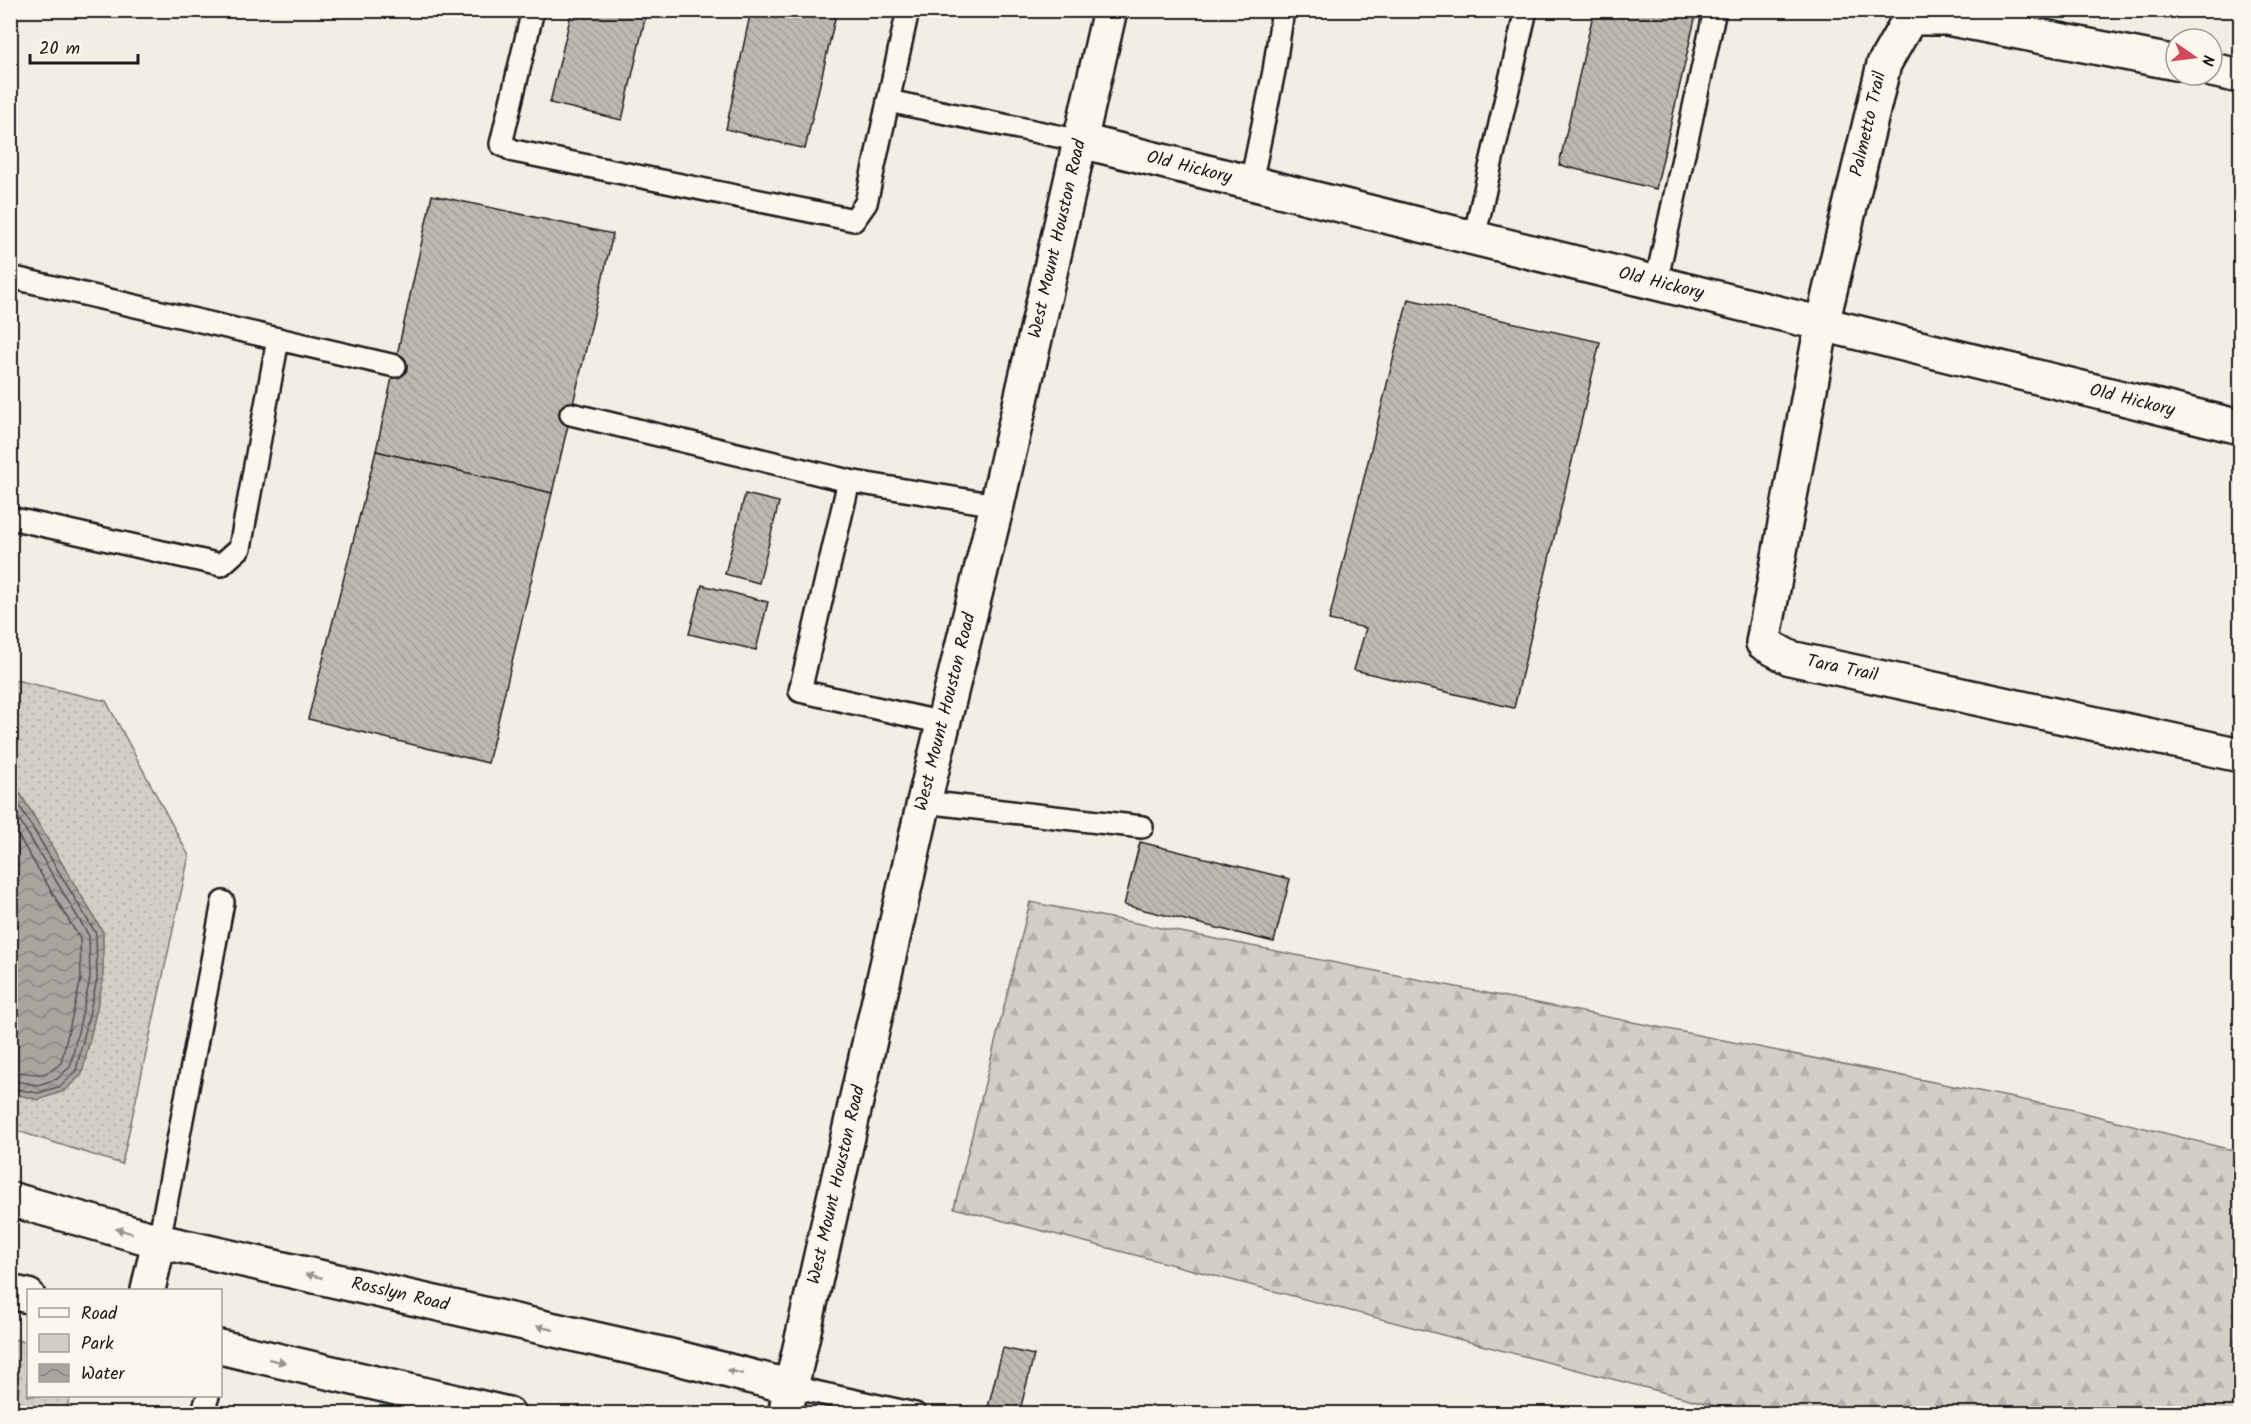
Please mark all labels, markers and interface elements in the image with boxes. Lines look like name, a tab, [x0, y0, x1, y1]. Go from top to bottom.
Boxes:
scale bar	[30, 27, 138, 65]
north arrow	[2164, 27, 2224, 87]
text: 20 m	[39, 35, 80, 64]
text: N	[2194, 52, 2220, 68]
street label: Palmetto Trail	[1843, 68, 1895, 179]
street label: West Mount Houston Road	[1021, 136, 1095, 341]
street label: Old Hickory	[1143, 143, 1235, 193]
street label: Old Hickory	[1615, 259, 1707, 309]
street label: Old Hickory	[2086, 376, 2178, 426]
street label: West Mount Houston Road	[907, 609, 985, 814]
street label: Tara Trail	[1804, 647, 1881, 691]
street label: West Mount Houston Road	[800, 1082, 874, 1287]
one-way arrow	[115, 1226, 133, 1235]
street label: Rosslyn Road	[348, 1270, 453, 1321]
one-way arrow	[304, 1271, 323, 1280]
legend	[27, 1289, 222, 1397]
text: Road	[81, 1300, 118, 1329]
one-way arrow	[536, 1322, 554, 1332]
text: Park	[81, 1330, 114, 1359]
one-way arrow	[268, 1356, 287, 1366]
text: Water	[81, 1360, 126, 1389]
one-way arrow	[726, 1367, 744, 1377]

